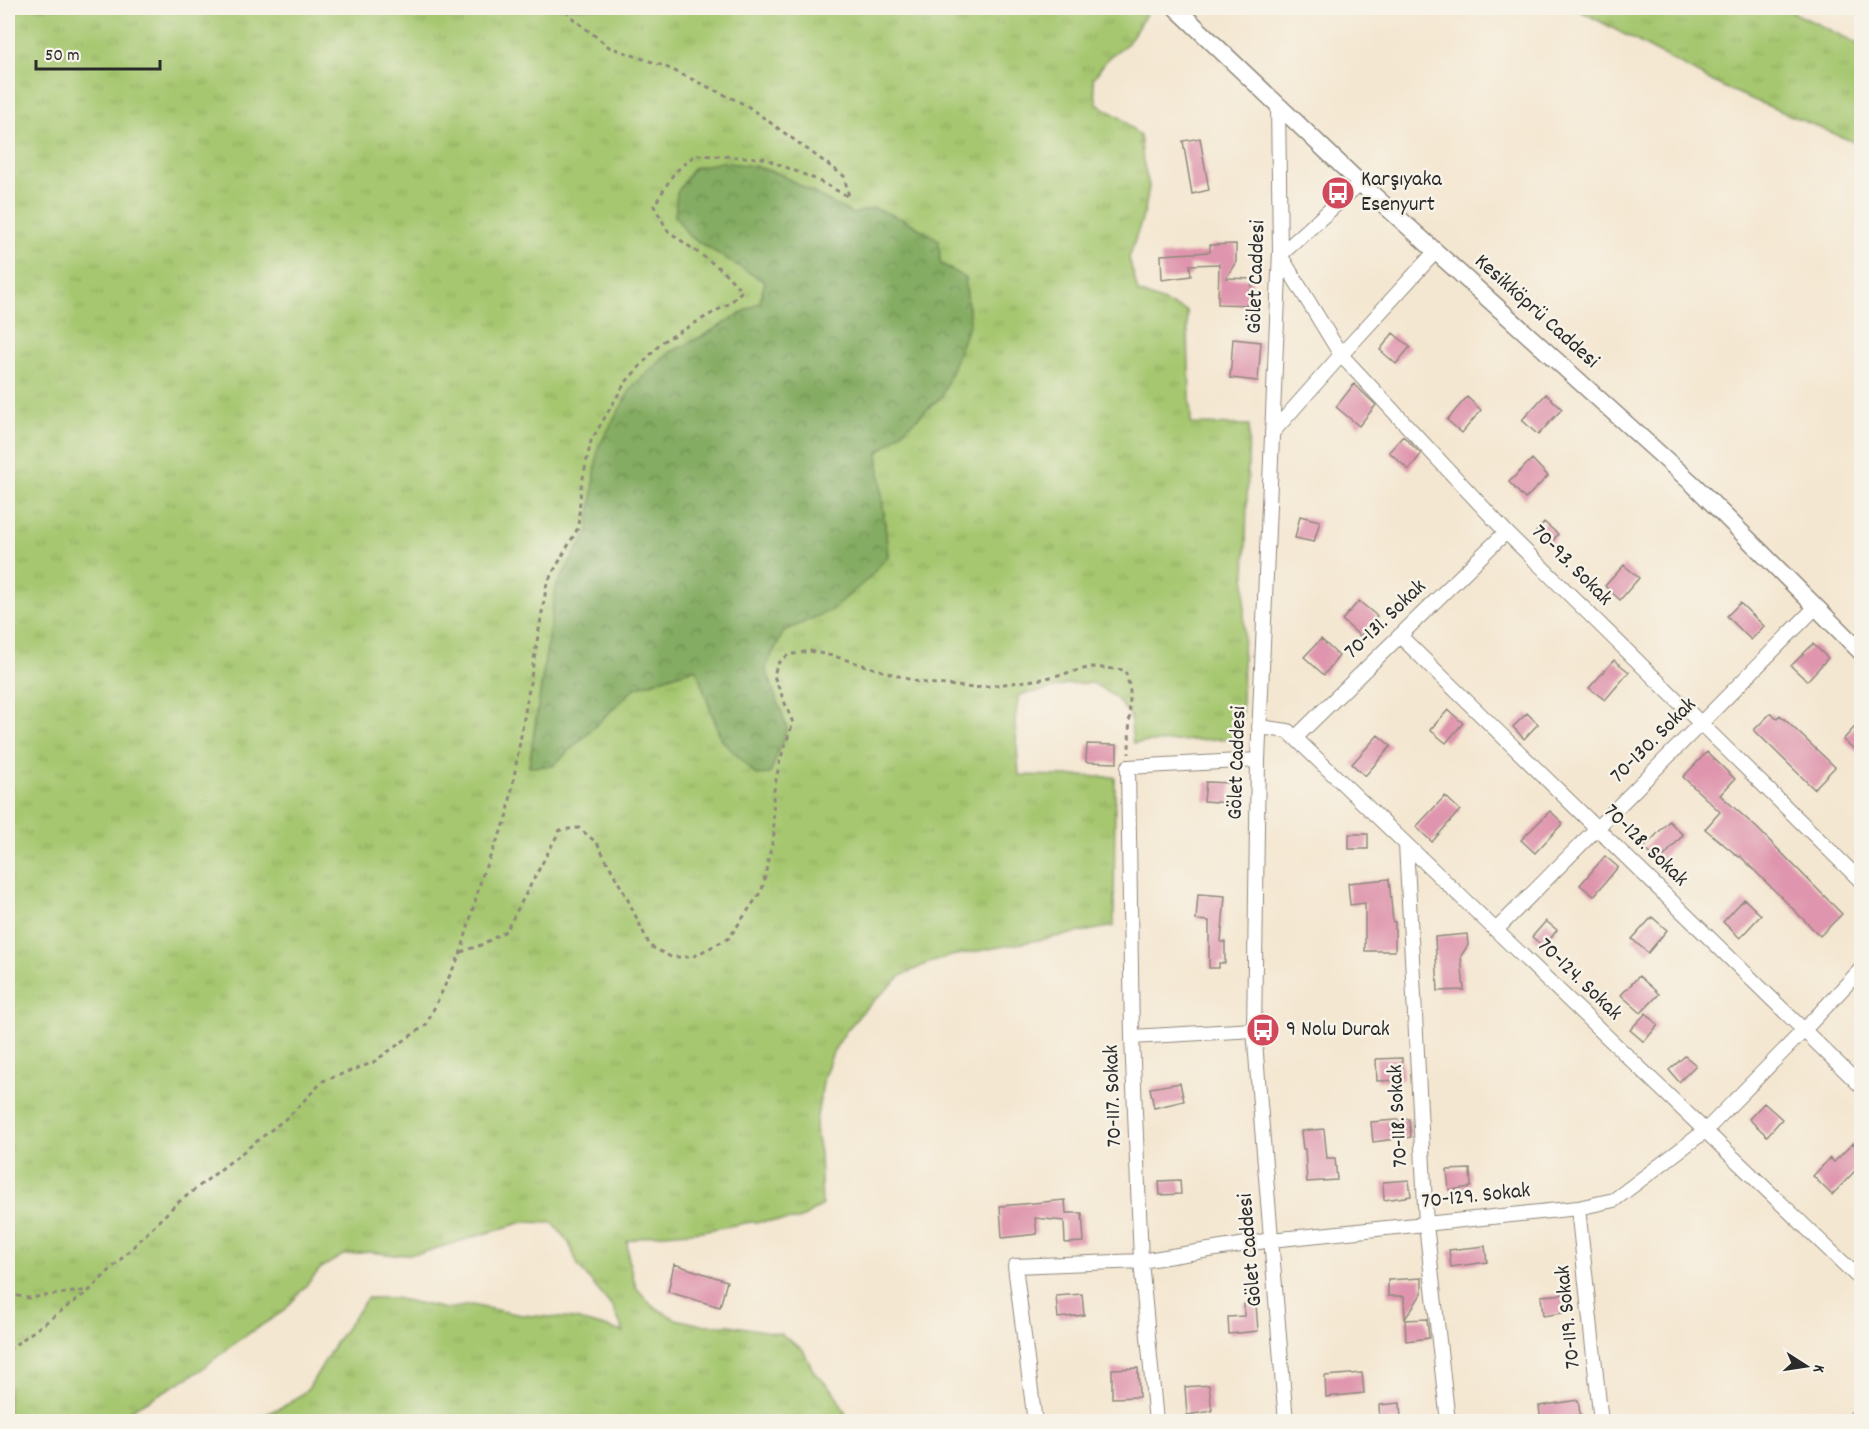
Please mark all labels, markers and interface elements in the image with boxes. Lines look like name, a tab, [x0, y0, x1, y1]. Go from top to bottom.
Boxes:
scale bar	[36, 33, 160, 71]
text: 50 m	[45, 44, 80, 69]
place label: Karşıyaka Esenyurt	[1361, 165, 1442, 221]
bus stop icon: Karşıyaka Esenyurt	[1320, 175, 1356, 211]
street label: Gölet Caddesi	[1240, 220, 1274, 334]
street label: Kesikköprü Caddesi	[1467, 247, 1605, 377]
street label: 70-93. Sokak	[1523, 518, 1619, 614]
street label: 70-131. Sokak	[1338, 573, 1434, 667]
street label: 70-130. Sokak	[1604, 691, 1704, 791]
street label: Gölet Caddesi	[1221, 706, 1255, 820]
street label: 70-128. Sokak	[1595, 797, 1695, 895]
street label: 70-124. Sokak	[1529, 931, 1629, 1029]
bus stop icon: 9 Nolu Durak	[1245, 1012, 1281, 1048]
place label: 9 Nolu Durak	[1286, 1015, 1390, 1046]
street label: 70-117. Sokak	[1097, 1044, 1131, 1148]
street label: 70-118. Sokak	[1381, 1064, 1417, 1168]
street label: 70-129. Sokak	[1420, 1176, 1532, 1218]
street label: Gölet Caddesi	[1231, 1192, 1271, 1308]
street label: 70-119. Sokak	[1548, 1264, 1590, 1370]
north arrow	[1776, 1336, 1836, 1396]
text: K	[1806, 1363, 1830, 1375]

